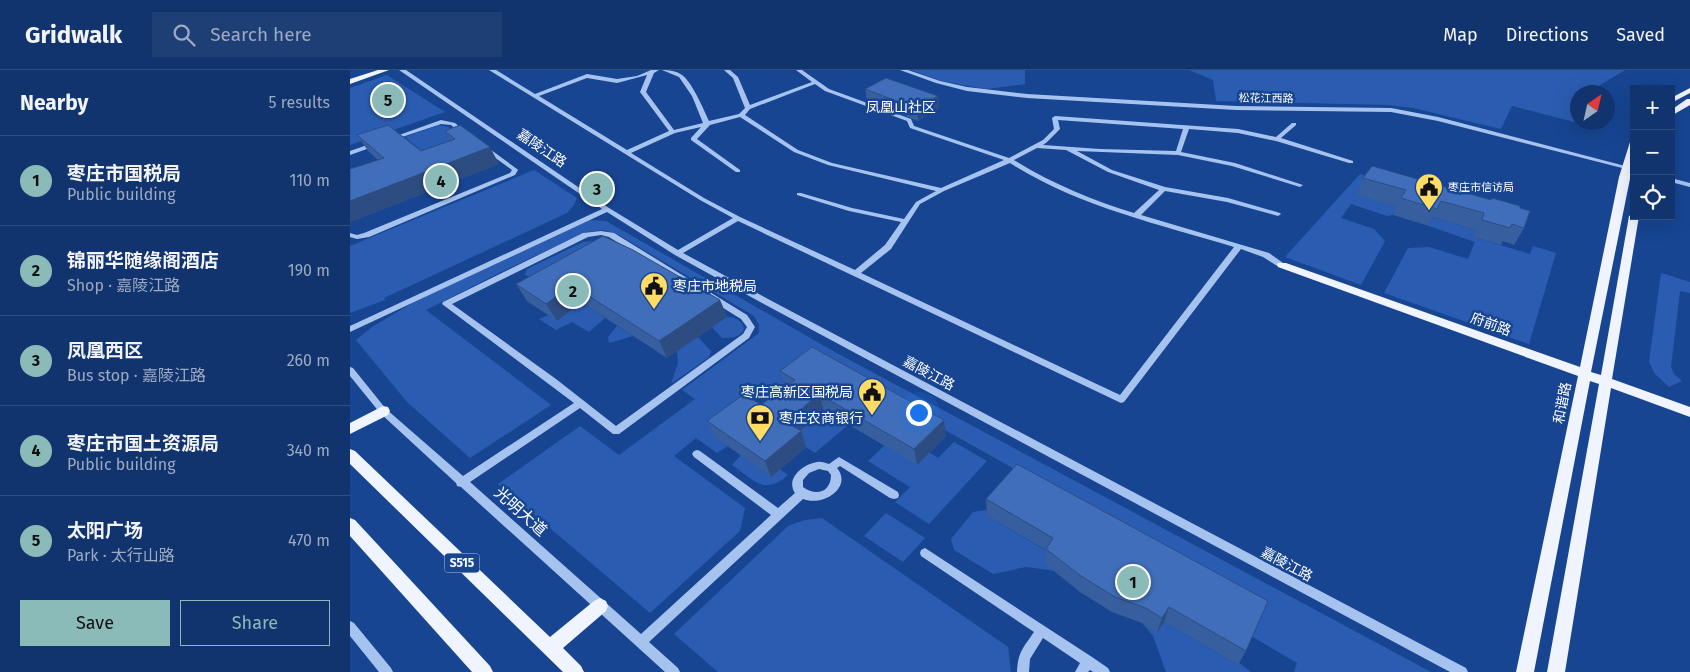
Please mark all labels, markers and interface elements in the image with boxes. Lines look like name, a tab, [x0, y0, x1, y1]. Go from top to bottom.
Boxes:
search box	[152, 12, 502, 57]
text: Gridwalk	[25, 21, 122, 49]
icon: search	[170, 21, 198, 49]
text: Search here	[210, 23, 312, 46]
text: Map	[1443, 24, 1478, 46]
text: Directions	[1506, 24, 1588, 46]
text: Saved	[1616, 24, 1665, 46]
pin: 5	[372, 81, 404, 119]
north arrow	[1570, 85, 1615, 130]
map controls	[1630, 85, 1675, 220]
button: +	[1630, 85, 1675, 130]
text: Nearby	[20, 90, 88, 116]
street label: 松花江西路	[1238, 92, 1294, 105]
text: 5 results	[269, 93, 330, 112]
district label: 凤凰山社区	[866, 99, 936, 116]
street label: 嘉陵江路	[514, 126, 570, 171]
button: −	[1630, 130, 1675, 175]
text: 枣庄市国税局	[67, 162, 181, 185]
pin: 4	[425, 162, 457, 200]
pin: 3	[581, 170, 613, 208]
text: 1	[32, 171, 40, 190]
text: 110 m	[289, 171, 330, 190]
public building icon: 枣庄市信访局	[1414, 172, 1444, 211]
button: locate	[1630, 175, 1675, 220]
place label: 枣庄市信访局	[1448, 181, 1514, 194]
text: Public building	[67, 185, 175, 204]
text: 锦丽华随缘阁酒店	[67, 249, 219, 272]
text: 2	[32, 261, 40, 280]
text: 190 m	[288, 261, 330, 280]
public building icon: 枣庄市地税局	[639, 271, 669, 310]
pin: 2	[557, 272, 589, 310]
text: Shop · 嘉陵江路	[67, 276, 180, 295]
place label: 枣庄市地税局	[673, 278, 757, 295]
street label: 府前路	[1468, 309, 1513, 340]
text: 凤凰西区	[67, 339, 143, 362]
text: 3	[32, 351, 40, 370]
text: 260 m	[287, 351, 330, 370]
street label: 嘉陵江路	[900, 353, 957, 394]
text: Bus stop · 嘉陵江路	[67, 366, 206, 385]
public building icon: 枣庄高新区国税局	[857, 377, 887, 416]
street label: 和谐路	[1550, 381, 1575, 425]
place label: 枣庄高新区国税局	[741, 384, 853, 401]
your location	[906, 400, 932, 426]
bank icon: 枣庄农商银行	[745, 403, 775, 442]
place label: 枣庄农商银行	[779, 410, 863, 427]
text: 枣庄市国土资源局	[67, 432, 219, 455]
text: 4	[31, 441, 41, 460]
text: 340 m	[287, 441, 330, 460]
text: Public building	[67, 455, 175, 474]
street label: 光明大道	[491, 483, 551, 540]
text: 太阳广场	[67, 519, 143, 542]
text: 5	[32, 531, 40, 550]
text: 470 m	[288, 531, 330, 550]
street label: 嘉陵江路	[1258, 544, 1315, 585]
text: Park · 太行山路	[67, 546, 175, 565]
road number: S515	[444, 553, 480, 572]
pin: 1	[1117, 563, 1149, 601]
button: Save	[20, 600, 170, 646]
button: Share	[180, 600, 330, 646]

